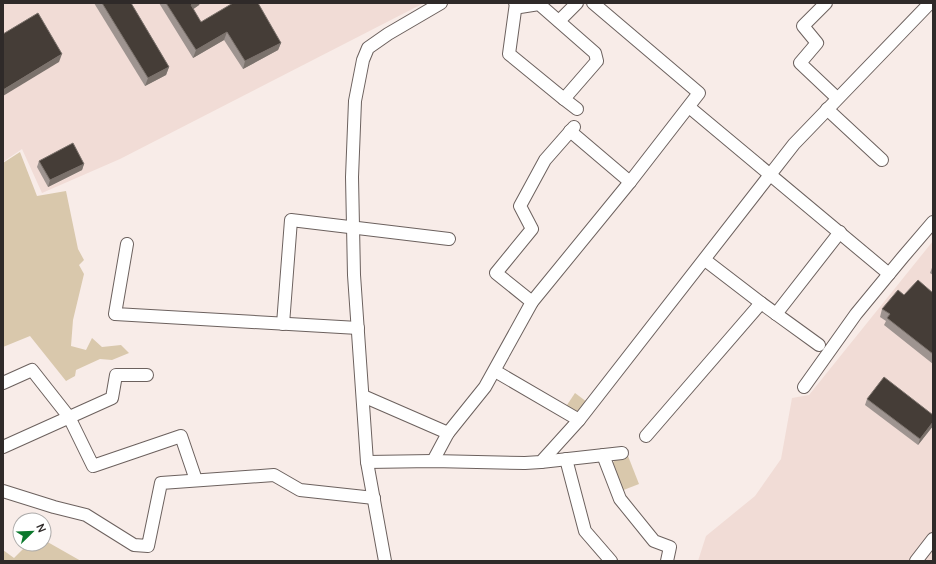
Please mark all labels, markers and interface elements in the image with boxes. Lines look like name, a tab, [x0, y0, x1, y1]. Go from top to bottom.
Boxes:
north arrow	[12, 512, 52, 552]
text: N	[33, 521, 50, 535]

